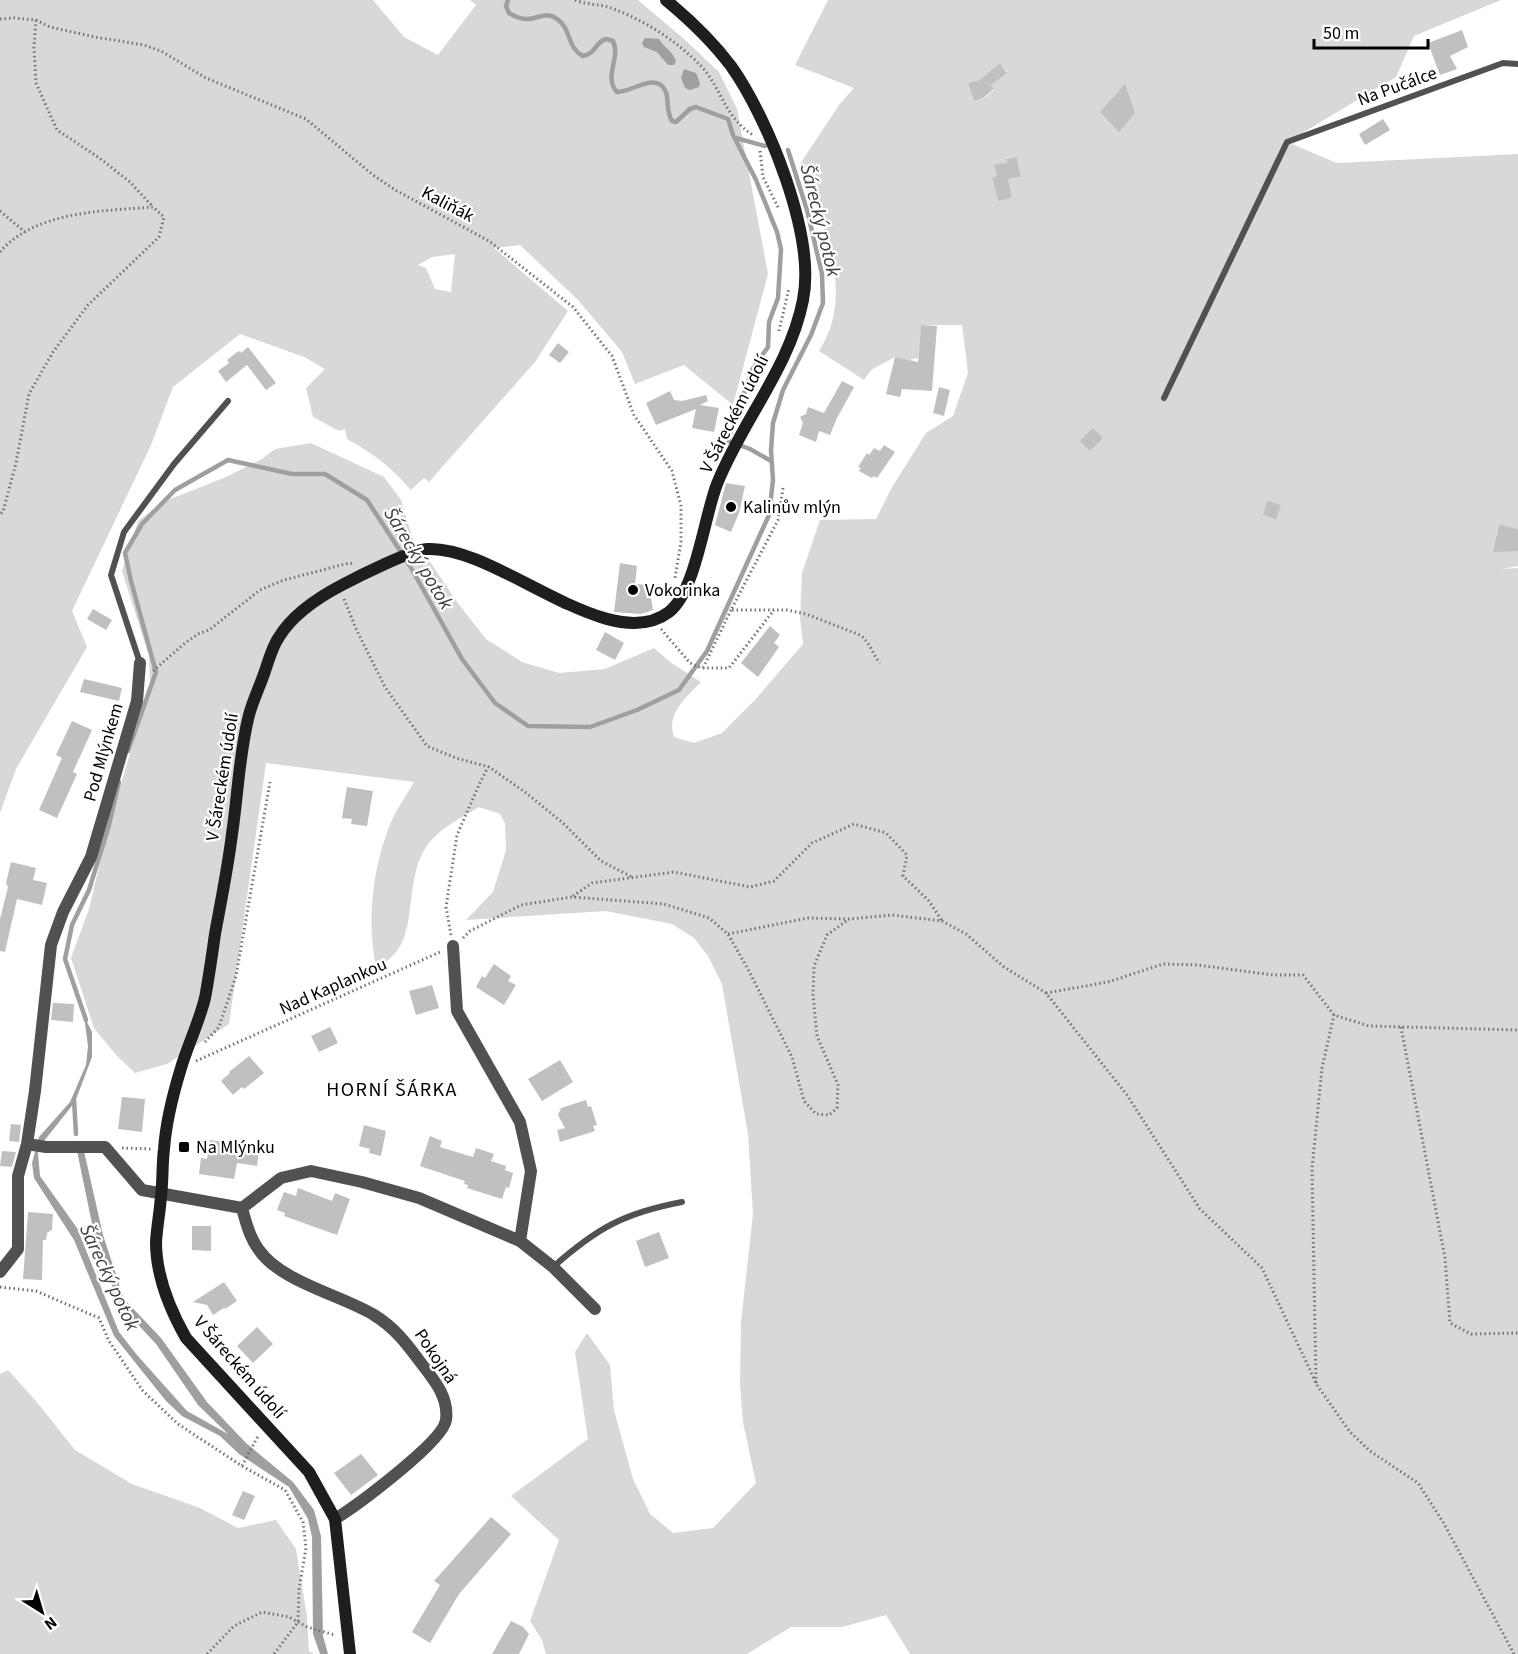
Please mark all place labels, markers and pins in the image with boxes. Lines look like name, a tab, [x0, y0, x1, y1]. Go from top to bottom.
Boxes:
place label: Kalinův mlýn	[743, 495, 841, 520]
marker: Kalinův mlýn	[724, 500, 738, 514]
place label: Vokorinka	[645, 578, 720, 603]
marker: Vokorinka	[626, 583, 640, 597]
place label: Na Mlýnku	[196, 1135, 275, 1160]
marker: Na Mlýnku	[177, 1140, 191, 1154]

